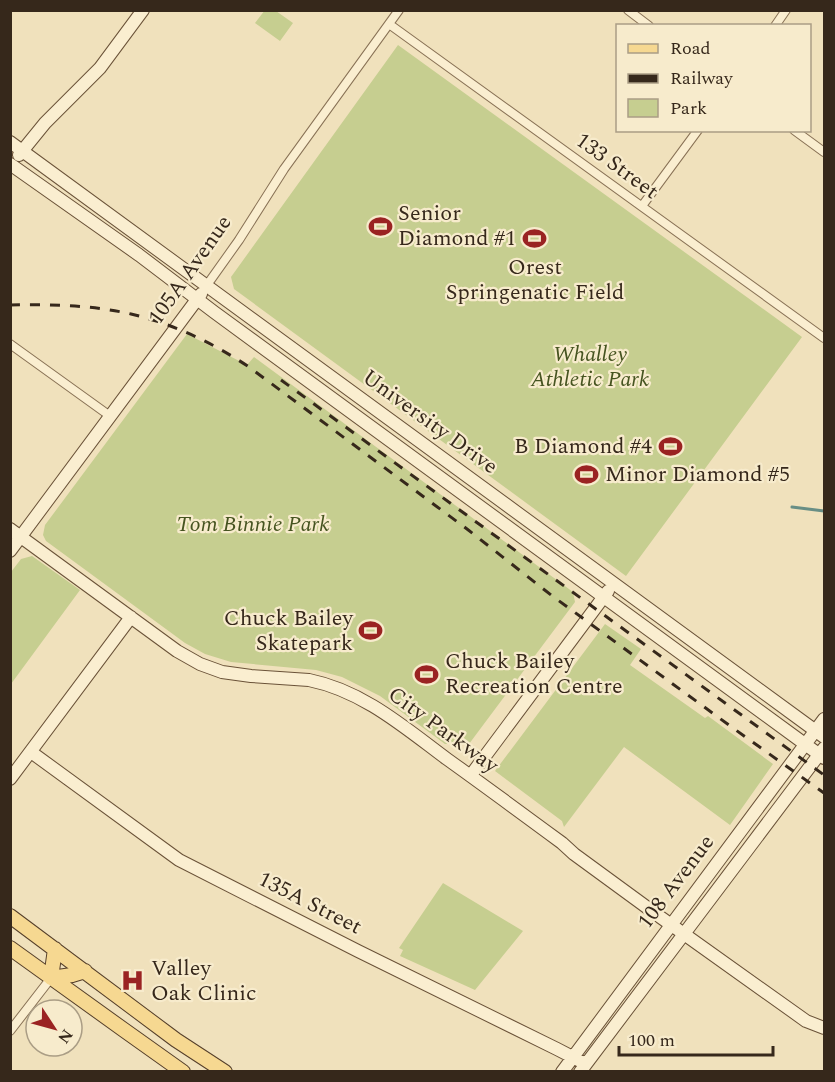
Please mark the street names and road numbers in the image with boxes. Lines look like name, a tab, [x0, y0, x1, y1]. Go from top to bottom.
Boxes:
street label: 133 Street	[568, 124, 666, 208]
street label: 105A Avenue	[140, 208, 240, 332]
street label: University Drive	[355, 361, 505, 483]
street label: City Parkway	[381, 678, 506, 782]
street label: 108 Avenue	[629, 828, 723, 936]
street label: 135A Street	[252, 863, 368, 943]

